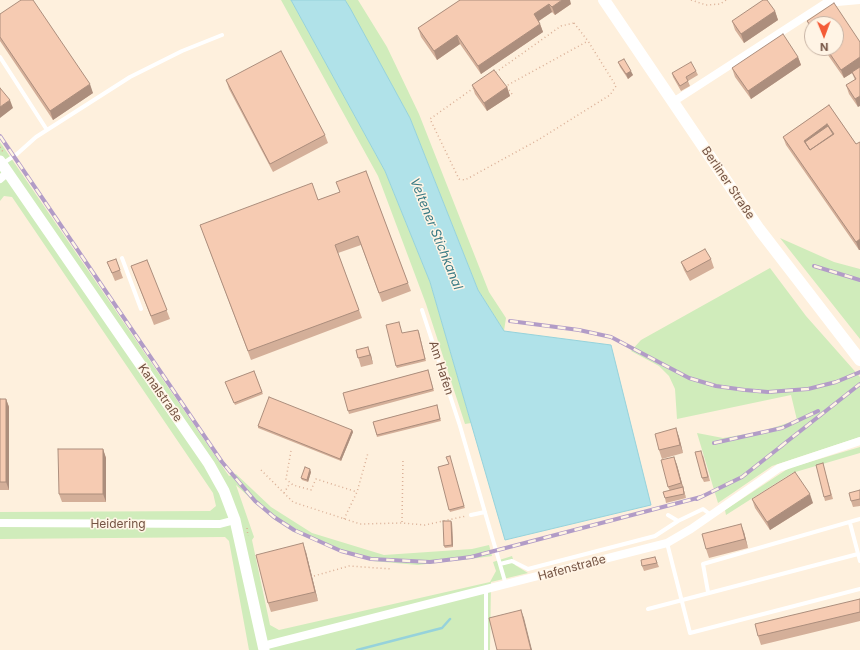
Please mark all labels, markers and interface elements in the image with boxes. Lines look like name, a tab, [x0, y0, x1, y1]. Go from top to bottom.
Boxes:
north arrow	[804, 16, 844, 56]
text: N	[820, 40, 829, 54]
street label: Berliner Straße	[698, 144, 758, 222]
water label: Veltener Stichkanal	[406, 176, 466, 292]
street label: Am Hafen	[426, 339, 456, 397]
street label: Kanalstraße	[135, 361, 185, 425]
street label: Heidering	[90, 517, 146, 531]
street label: Hafenstraße	[536, 552, 608, 584]

